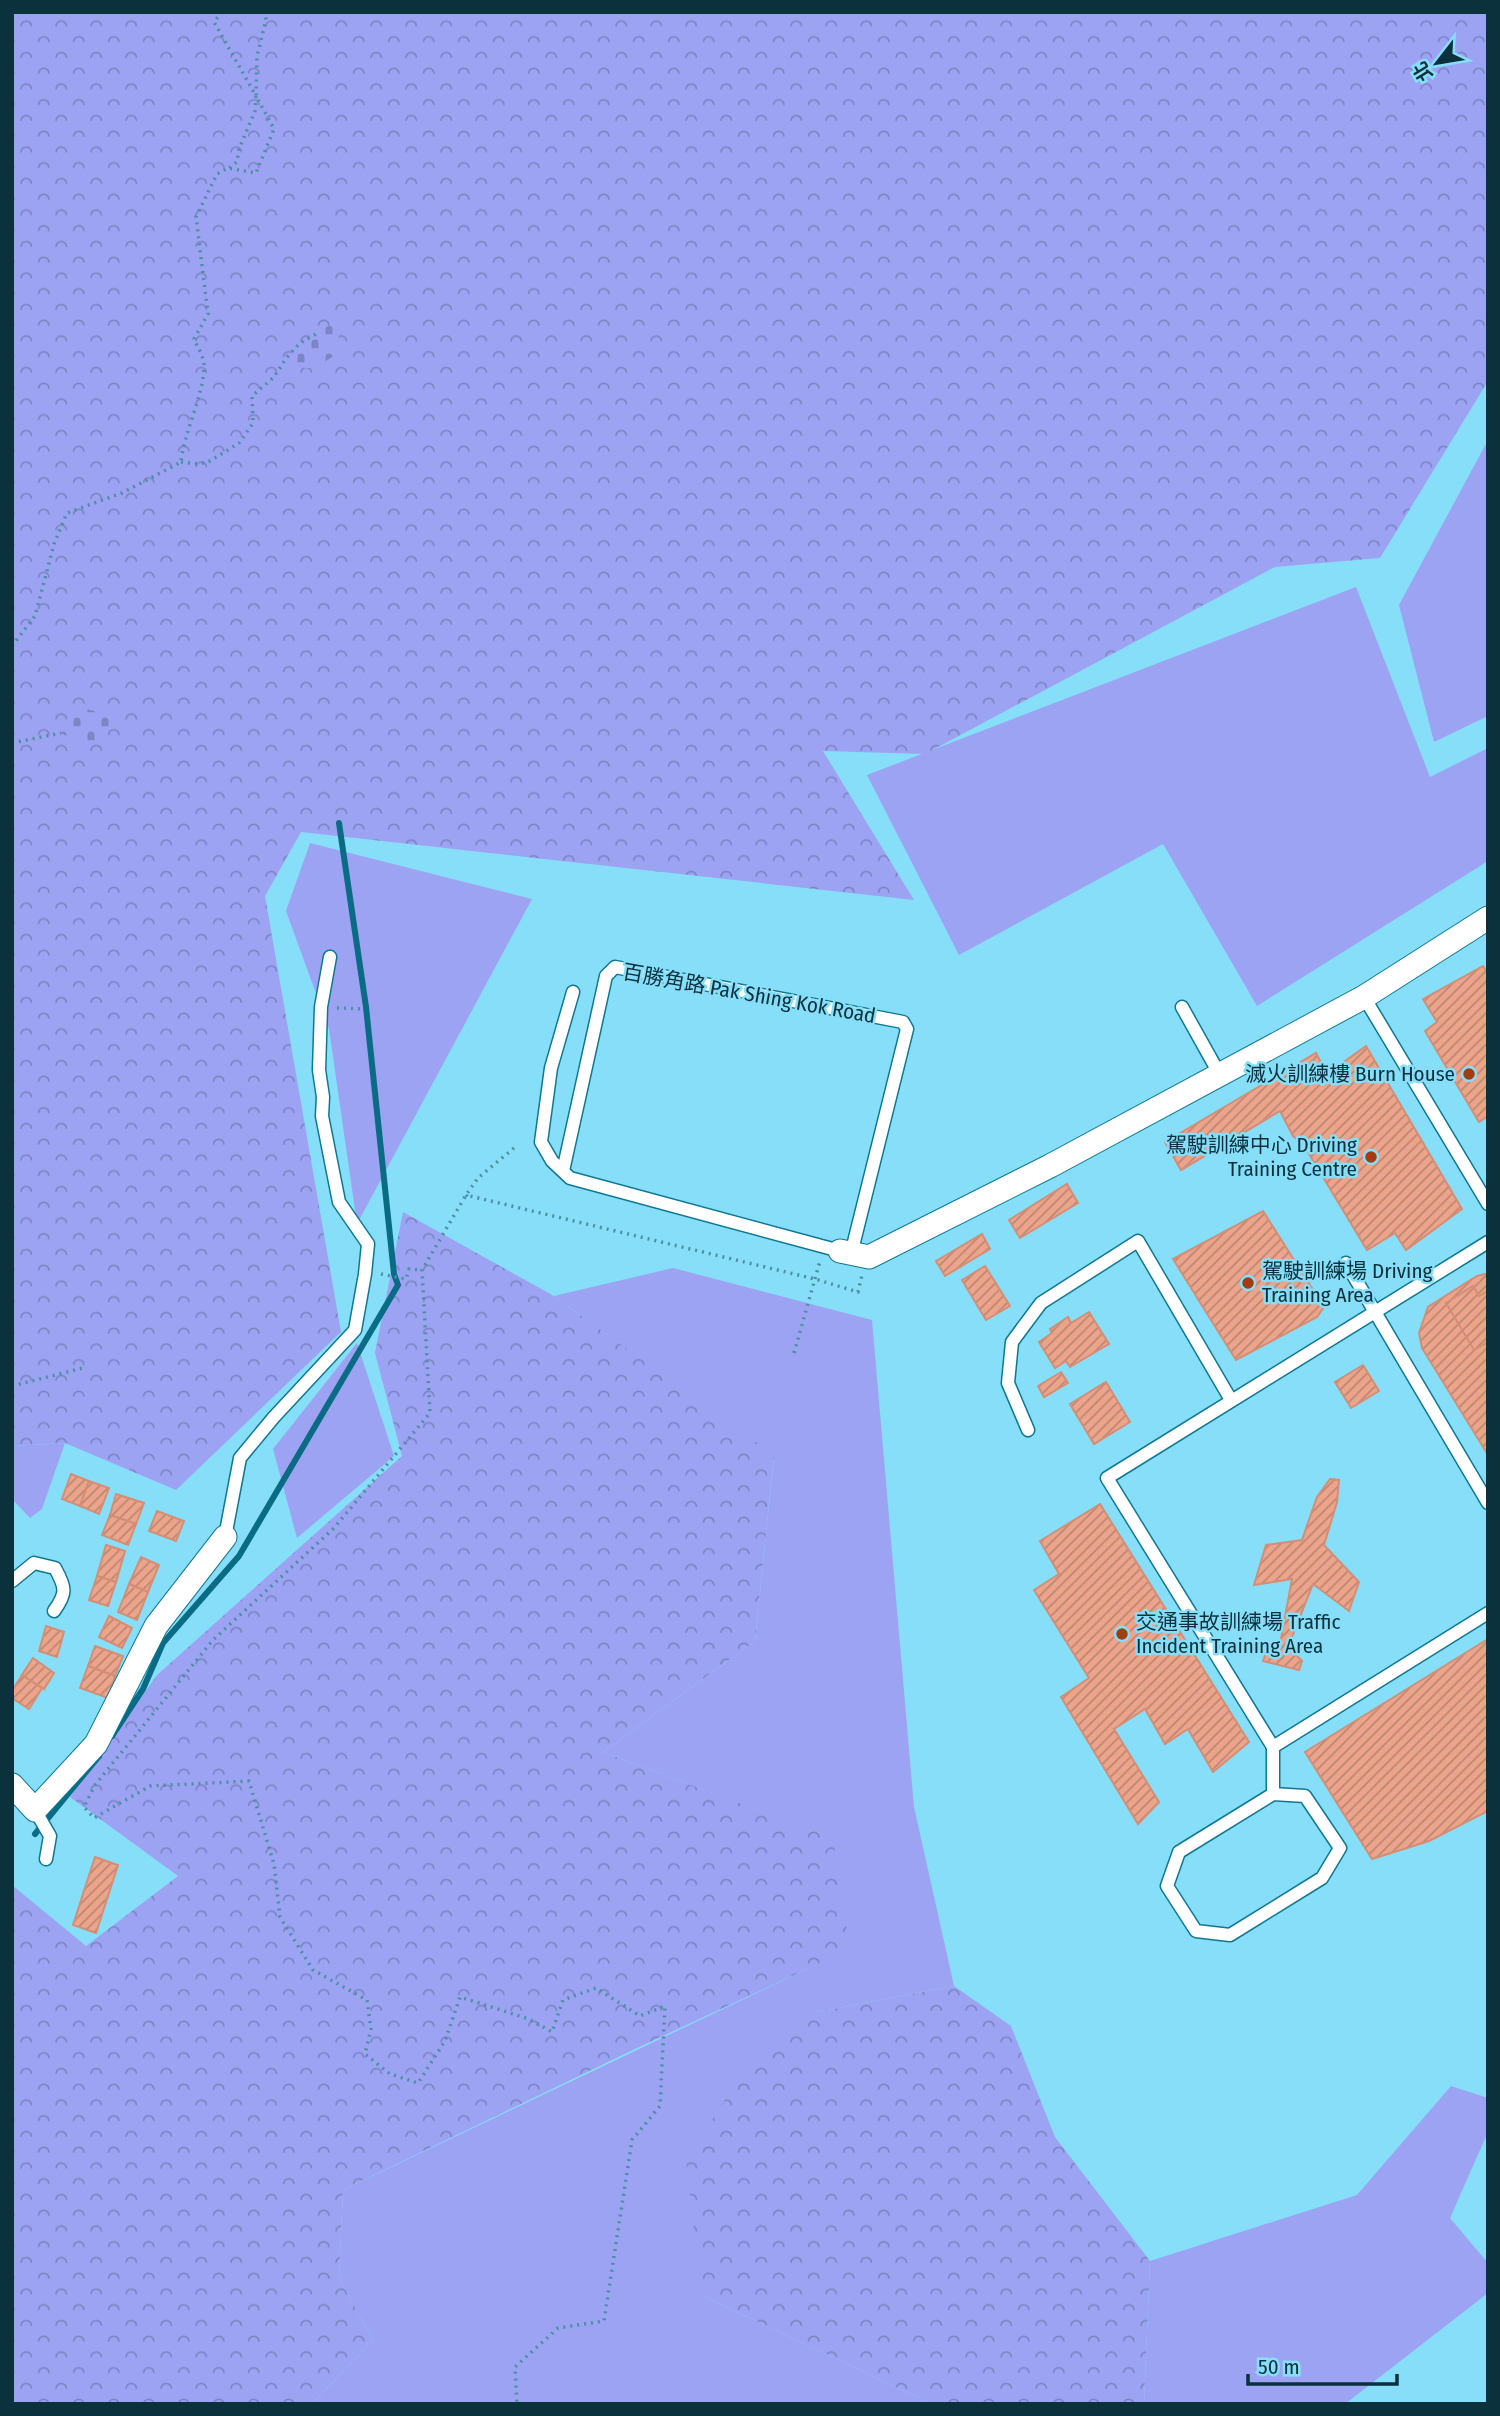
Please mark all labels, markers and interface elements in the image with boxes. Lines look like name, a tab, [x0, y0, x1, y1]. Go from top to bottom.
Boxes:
north arrow	[1402, 28, 1472, 98]
text: 北	[1408, 57, 1438, 86]
street label: 百勝角路 Pak Shing Kok Road	[620, 959, 878, 1029]
place label: 滅火訓練樓 Burn House	[1245, 1061, 1455, 1087]
marker: 滅火訓練樓 Burn House	[1461, 1066, 1477, 1082]
place label: 駕駛訓練中心 Driving Training Centre	[1166, 1132, 1357, 1182]
marker: 駕駛訓練中心 Driving Training Centre	[1363, 1149, 1379, 1165]
place label: 駕駛訓練場 Driving Training Area	[1262, 1258, 1432, 1308]
marker: 駕駛訓練場 Driving Training Area	[1240, 1275, 1256, 1291]
place label: 交通事故訓練場 Traffic Incident Training Area	[1136, 1609, 1340, 1659]
marker: 交通事故訓練場 Traffic Incident Training Area	[1114, 1626, 1130, 1642]
scale bar	[1248, 2342, 1397, 2386]
text: 50 m	[1258, 2354, 1300, 2380]

